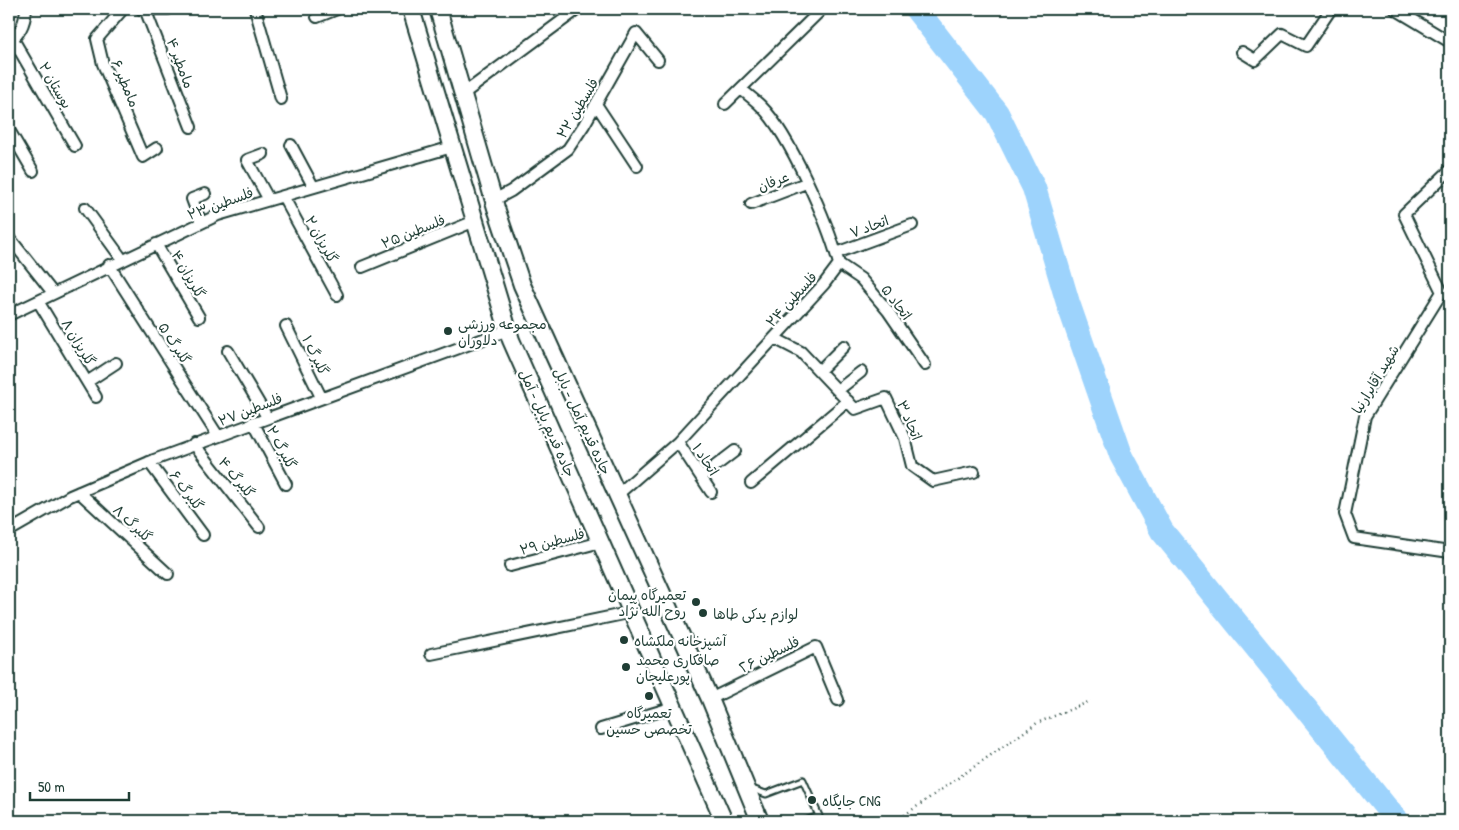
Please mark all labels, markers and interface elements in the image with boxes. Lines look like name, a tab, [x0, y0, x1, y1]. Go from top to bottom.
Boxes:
street label: مامطیر ۴	[163, 35, 199, 91]
street label: مامطیر ۶	[107, 56, 145, 110]
street label: بوستان ۲	[35, 58, 77, 112]
street label: فلسطین ۲۲	[552, 74, 602, 142]
street label: عرفان	[755, 166, 791, 196]
street label: فلسطین ۲۳	[184, 182, 256, 224]
street label: فلسطین ۲۵	[378, 210, 448, 252]
street label: اتحاد ۷	[847, 210, 891, 242]
street label: گلریزان ۲	[301, 212, 343, 266]
street label: گلریزان ۴	[168, 247, 210, 301]
street label: فلسطین ۲۴	[761, 267, 821, 331]
street label: اتحاد ۵	[877, 280, 917, 324]
place label: مجموعه ورزشی دلاوران	[458, 314, 547, 350]
street label: گلریزان ۸	[58, 315, 100, 369]
street label: گلبرگ ۵	[154, 318, 196, 368]
marker: مجموعه ورزشی دلاوران	[442, 325, 454, 337]
street label: گلبرگ ۱	[298, 332, 334, 378]
street label: شهید آقابرارنیا	[1347, 341, 1403, 417]
street label: جاده قدیم آمل - بابل	[548, 364, 616, 479]
street label: جاده قدیم بابل - آمل	[514, 366, 580, 481]
street label: فلسطین ۲۷	[215, 388, 285, 430]
street label: اتحاد ۳	[893, 397, 927, 443]
street label: گلبرگ ۲	[263, 422, 301, 472]
street label: اتحاد ۱	[688, 439, 724, 479]
street label: گلبرگ ۴	[215, 453, 259, 501]
street label: گلبرگ ۶	[166, 466, 208, 514]
street label: گلبرگ ۸	[109, 500, 157, 546]
street label: فلسطین ۲۹	[517, 523, 587, 559]
place label: تعمیرگاه پیمان روح الله نژاد	[608, 585, 687, 621]
marker: تعمیرگاه پیمان روح الله نژاد	[690, 596, 702, 608]
place label: لوازم یدکی طاها	[713, 604, 798, 626]
marker: لوازم یدکی طاها	[697, 607, 709, 619]
place label: آشپزخانه ملکشاه	[634, 631, 727, 651]
street label: فلسطين ٢۶	[736, 631, 802, 677]
marker: آشپزخانه ملکشاه	[618, 634, 630, 646]
place label: صافکاری محمد پورعلیجان	[636, 650, 719, 686]
marker: صافکاری محمد پورعلیجان	[620, 661, 632, 673]
marker: تعمیرگاه تخصصی حسین	[643, 690, 655, 702]
place label: تعمیرگاه تخصصی حسین	[606, 703, 693, 738]
scale bar	[30, 770, 129, 802]
text: 50 m	[38, 776, 65, 797]
place label: جایگاه CNG	[822, 791, 881, 810]
marker: جایگاه CNG	[806, 794, 818, 806]

